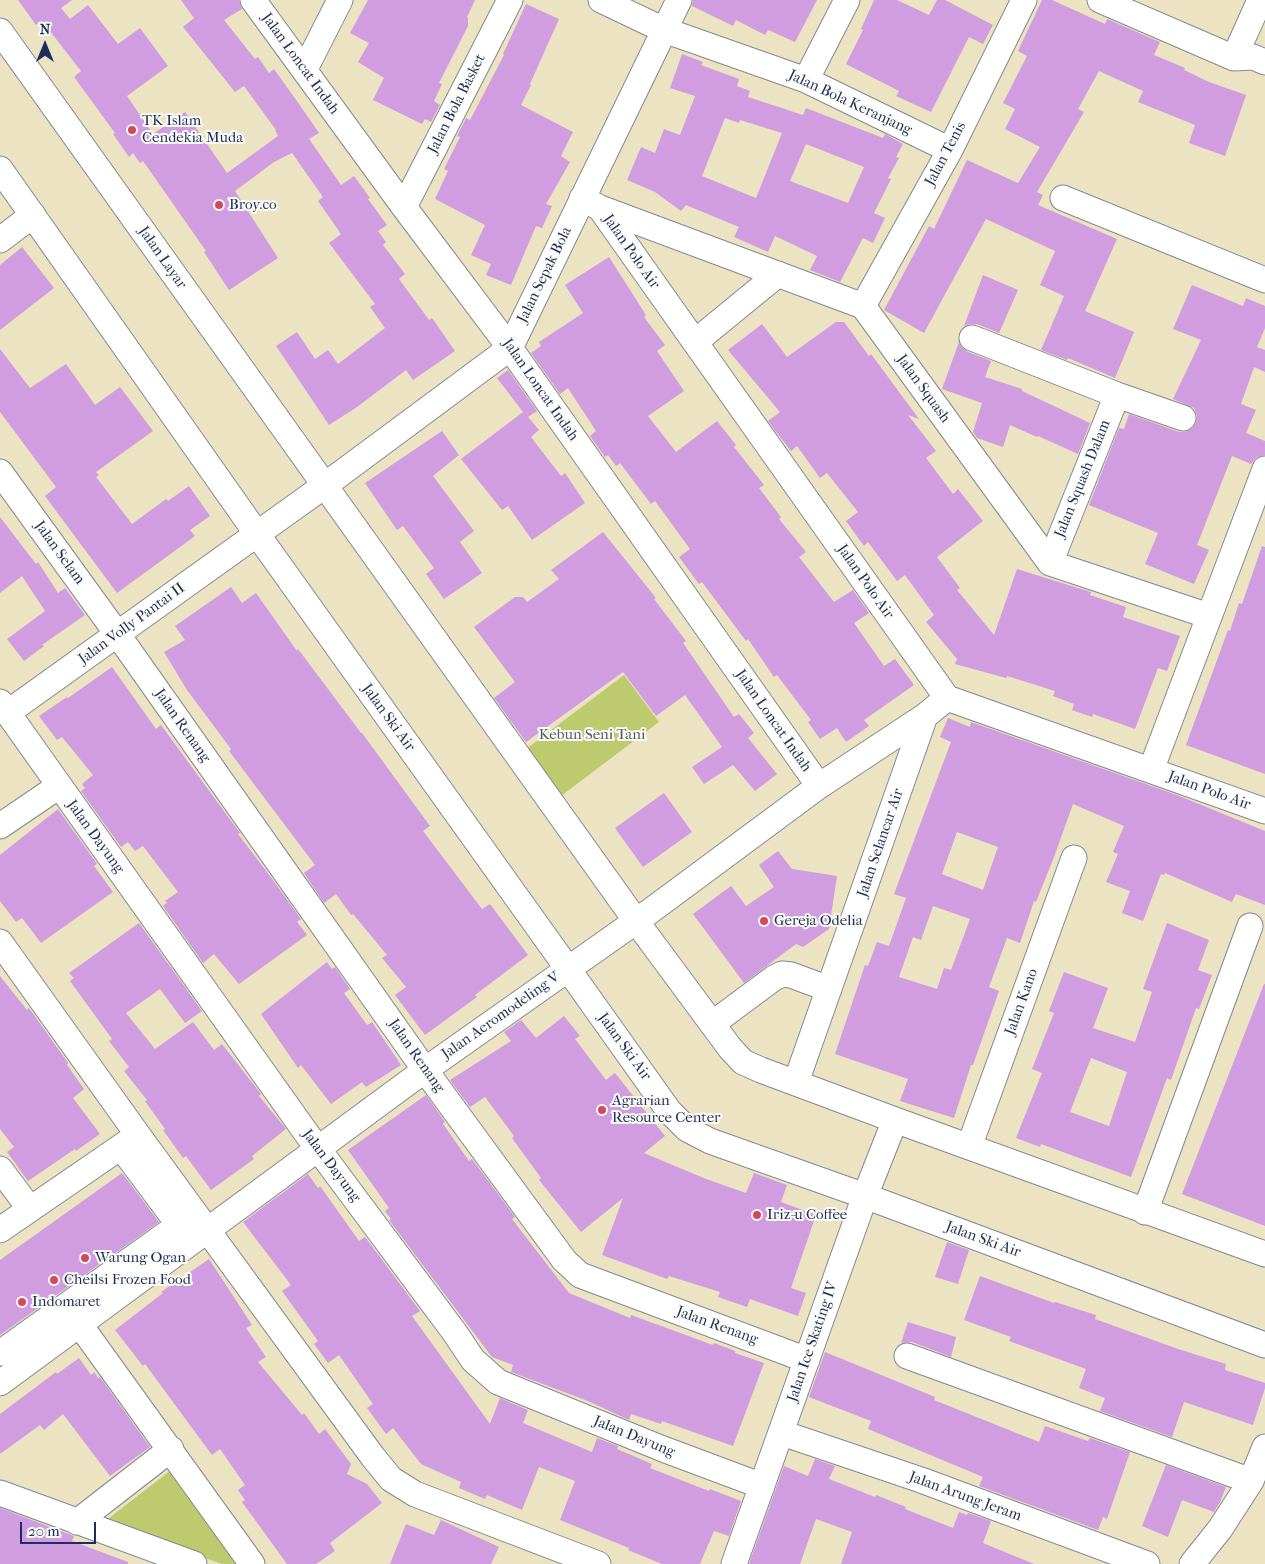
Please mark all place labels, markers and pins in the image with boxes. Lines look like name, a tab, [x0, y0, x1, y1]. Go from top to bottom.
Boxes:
place label: TK Islam Cendekia Muda	[142, 112, 243, 147]
marker: TK Islam Cendekia Muda	[126, 124, 138, 136]
place label: Broy.co	[229, 196, 277, 214]
marker: Broy.co	[213, 199, 225, 211]
place label: Gereja Odelia	[774, 912, 863, 930]
marker: Gereja Odelia	[758, 915, 770, 927]
place label: Agrarian Resource Center	[612, 1092, 720, 1127]
marker: Agrarian Resource Center	[596, 1104, 608, 1116]
place label: Iriz-u Coffee	[767, 1206, 847, 1224]
marker: Iriz-u Coffee	[751, 1209, 763, 1221]
place label: Warung Ogan	[95, 1249, 186, 1267]
marker: Warung Ogan	[79, 1252, 91, 1264]
place label: Cheilsi Frozen Food	[64, 1271, 191, 1289]
marker: Cheilsi Frozen Food	[48, 1274, 60, 1286]
place label: Indomaret	[32, 1293, 101, 1311]
marker: Indomaret	[16, 1296, 28, 1308]

